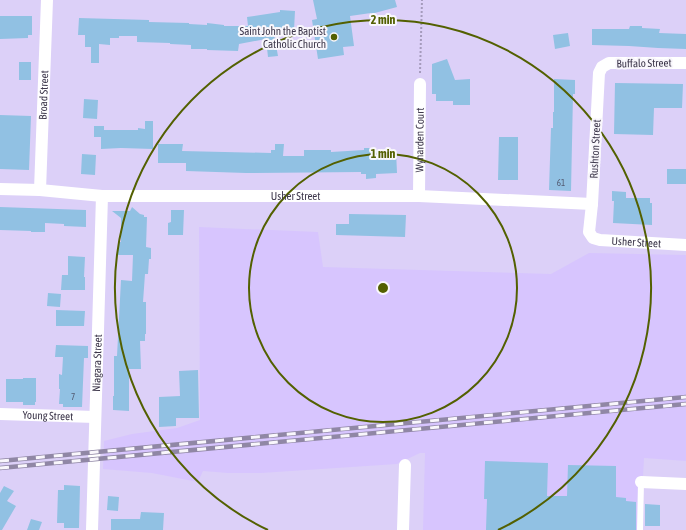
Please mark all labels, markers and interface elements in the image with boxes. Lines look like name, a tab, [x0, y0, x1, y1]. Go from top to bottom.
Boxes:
text: 2 min	[371, 13, 395, 27]
place label: Saint John the Baptist Catholic Church	[240, 25, 326, 50]
marker: Saint John the Baptist Catholic Church	[329, 32, 339, 42]
street label: Buffalo Street	[616, 57, 672, 69]
street label: Broad Street	[37, 70, 50, 120]
street label: Wynarden Court	[413, 107, 426, 173]
street label: Rushton Street	[587, 119, 603, 179]
text: 1 min	[371, 147, 395, 161]
house number: 61	[557, 178, 565, 188]
street label: Usher Street	[271, 190, 321, 202]
street label: Usher Street	[611, 235, 661, 250]
centre of rings	[376, 281, 390, 295]
street label: Niagara Street	[90, 334, 104, 392]
house number: 7	[71, 392, 75, 402]
street label: Young Street	[23, 409, 73, 422]

